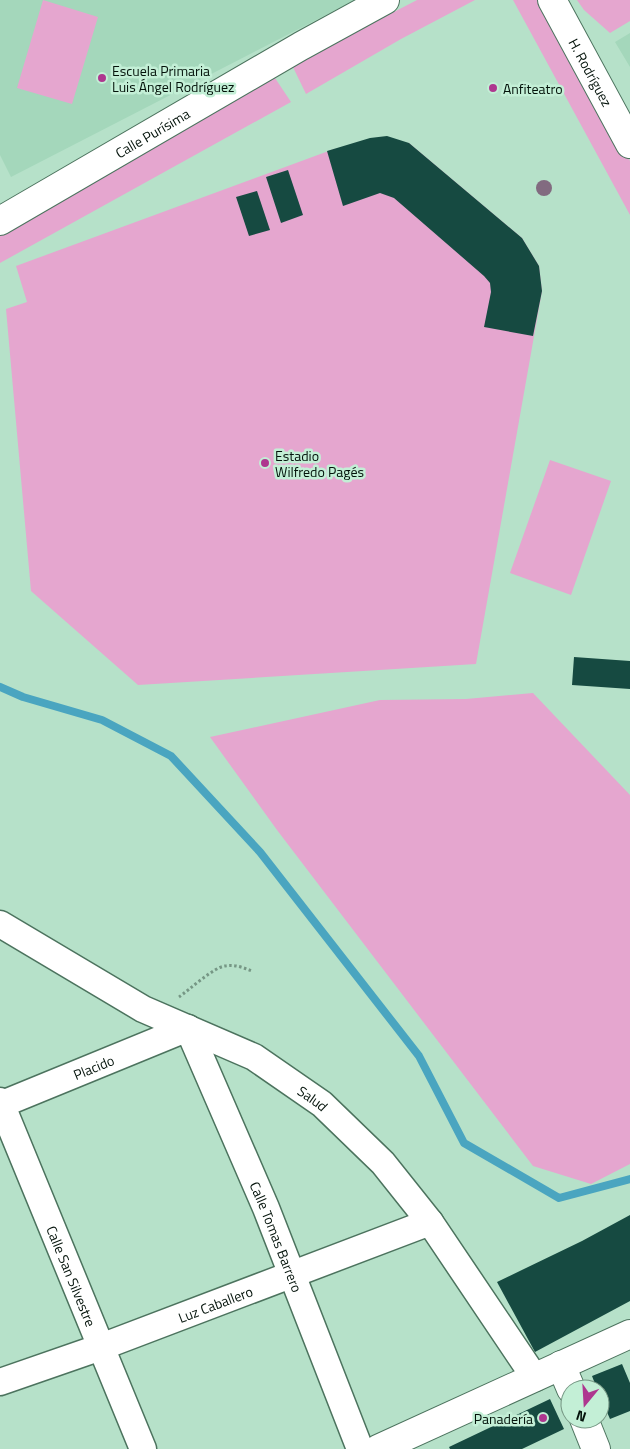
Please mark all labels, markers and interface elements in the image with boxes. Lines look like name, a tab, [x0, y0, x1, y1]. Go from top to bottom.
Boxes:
street label: H. Rodríguez	[564, 34, 618, 110]
place label: Escuela Primaria Luis Ángel Rodríguez	[112, 60, 234, 97]
marker: Escuela Primaria Luis Ángel Rodríguez	[96, 72, 108, 84]
place label: Anfiteatro	[503, 78, 563, 99]
marker: Anfiteatro	[487, 82, 499, 94]
street label: Calle Purísima	[111, 103, 193, 163]
place label: Estadio Wilfredo Pagés	[275, 445, 364, 482]
marker: Estadio Wilfredo Pagés	[259, 457, 271, 469]
street label: Placido	[70, 1049, 117, 1085]
street label: Salud	[294, 1080, 333, 1115]
street label: Calle Tomas Barrero	[245, 1178, 308, 1295]
street label: Calle San Silvestre	[42, 1222, 102, 1329]
street label: Luz Caballero	[175, 1280, 255, 1327]
north arrow	[560, 1379, 610, 1429]
text: N	[573, 1405, 589, 1428]
place label: Panadería	[474, 1408, 533, 1429]
marker: Panadería	[537, 1412, 549, 1424]

